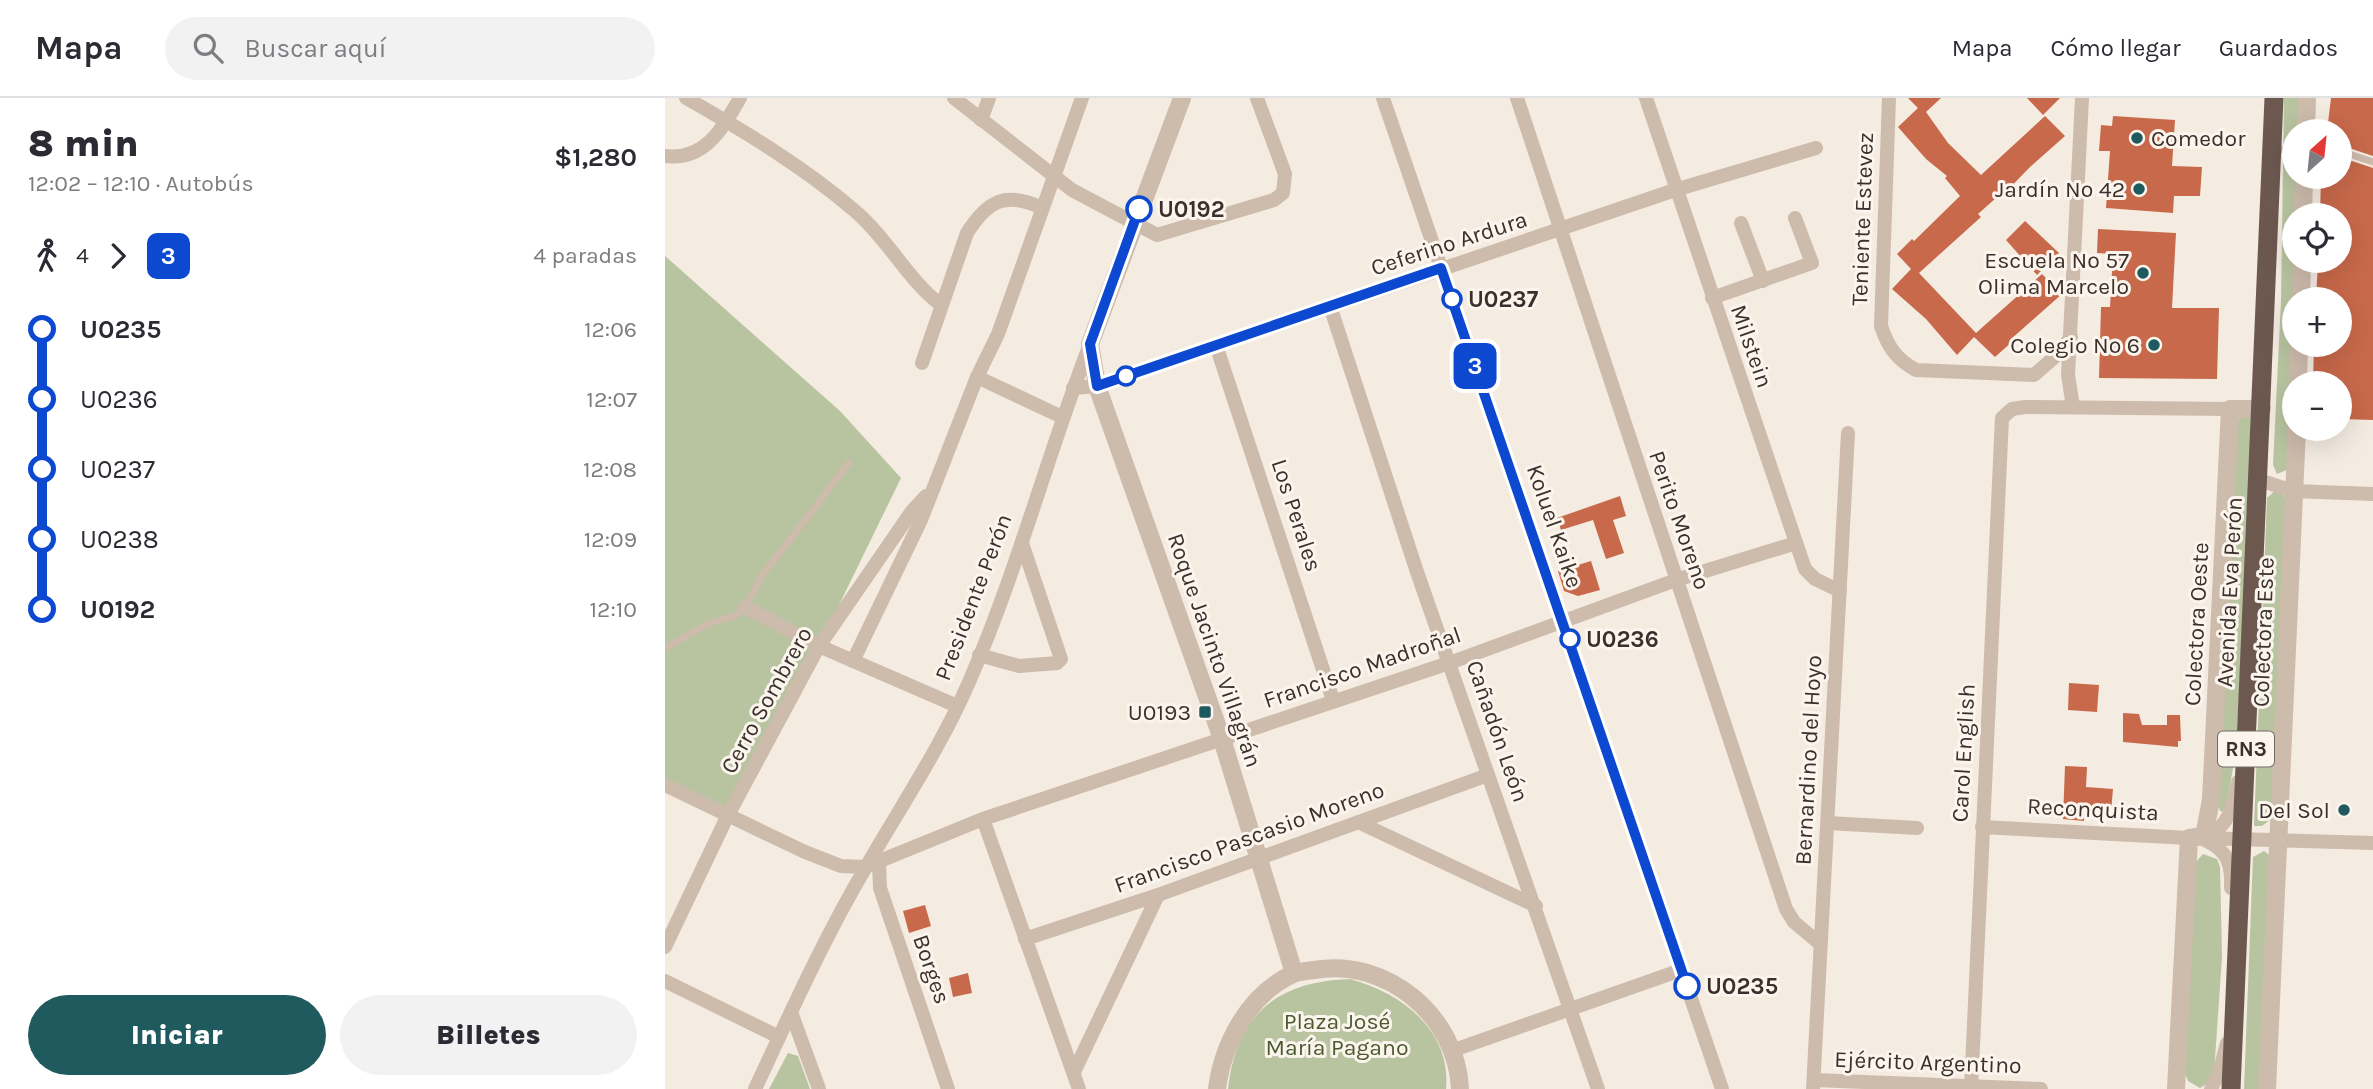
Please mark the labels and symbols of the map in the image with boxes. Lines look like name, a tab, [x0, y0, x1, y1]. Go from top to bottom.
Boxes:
north arrow	[2282, 119, 2352, 189]
place label: Comedor	[2151, 125, 2246, 152]
marker: Comedor	[2129, 130, 2145, 146]
street label: Teniente Estevez	[1846, 132, 1879, 306]
place label: Jardín Nº 42	[1995, 176, 2125, 203]
marker: Jardín Nº 42	[2131, 181, 2147, 197]
marker: U0192	[1126, 196, 1152, 222]
place label: U0192	[1158, 196, 1225, 223]
street label: Ceferino Ardura	[1368, 205, 1531, 281]
place label: Escuela Nº 57 Olima Marcelo	[1978, 247, 2129, 300]
marker: Escuela Nº 57 Olima Marcelo	[2135, 265, 2151, 281]
place label: U0237	[1468, 286, 1539, 313]
marker: U0237	[1442, 289, 1462, 309]
street label: Milstein	[1725, 301, 1778, 391]
place label: Colegio Nº 6	[2010, 332, 2140, 359]
marker: Colegio Nº 6	[2146, 337, 2162, 353]
line badge: 3	[1452, 343, 1498, 389]
unlabelled marker	[1116, 366, 1136, 386]
street label: Perito Moreno	[1643, 447, 1716, 593]
street label: Los Perales	[1266, 455, 1327, 575]
street label: Koluel Kaike	[1521, 461, 1588, 591]
street label: Avenida Eva Perón	[2211, 496, 2248, 688]
street label: Presidente Perón	[929, 510, 1018, 684]
street label: Roque Jacinto Villagrán	[1162, 530, 1267, 771]
street label: Colectora Oeste	[2179, 542, 2214, 706]
street label: Colectora Este	[2247, 557, 2280, 707]
street label: Francisco Madroñal	[1260, 621, 1465, 714]
street label: Cerro Sombrero	[715, 622, 818, 778]
place label: U0236	[1586, 626, 1659, 653]
marker: U0236	[1560, 629, 1580, 649]
street label: Bernardino del Hoyo	[1790, 654, 1827, 866]
street label: Cañadón León	[1461, 657, 1534, 805]
street label: Carol English	[1946, 683, 1981, 823]
place label: U0193	[1128, 699, 1191, 726]
marker: U0193	[1197, 704, 1213, 720]
road number: RN3	[2218, 732, 2274, 766]
street label: Francisco Pascasio Moreno	[1111, 776, 1388, 899]
street label: Reconquista	[2026, 793, 2160, 826]
place label: Del Sol	[2258, 797, 2330, 824]
marker: Del Sol	[2336, 802, 2352, 818]
street label: Borges	[907, 931, 956, 1007]
marker: U0235	[1674, 973, 1700, 999]
place label: U0235	[1706, 973, 1778, 1000]
park label: Plaza José María Pagano	[1266, 1008, 1408, 1061]
street label: Ejército Argentino	[1834, 1046, 2022, 1079]

